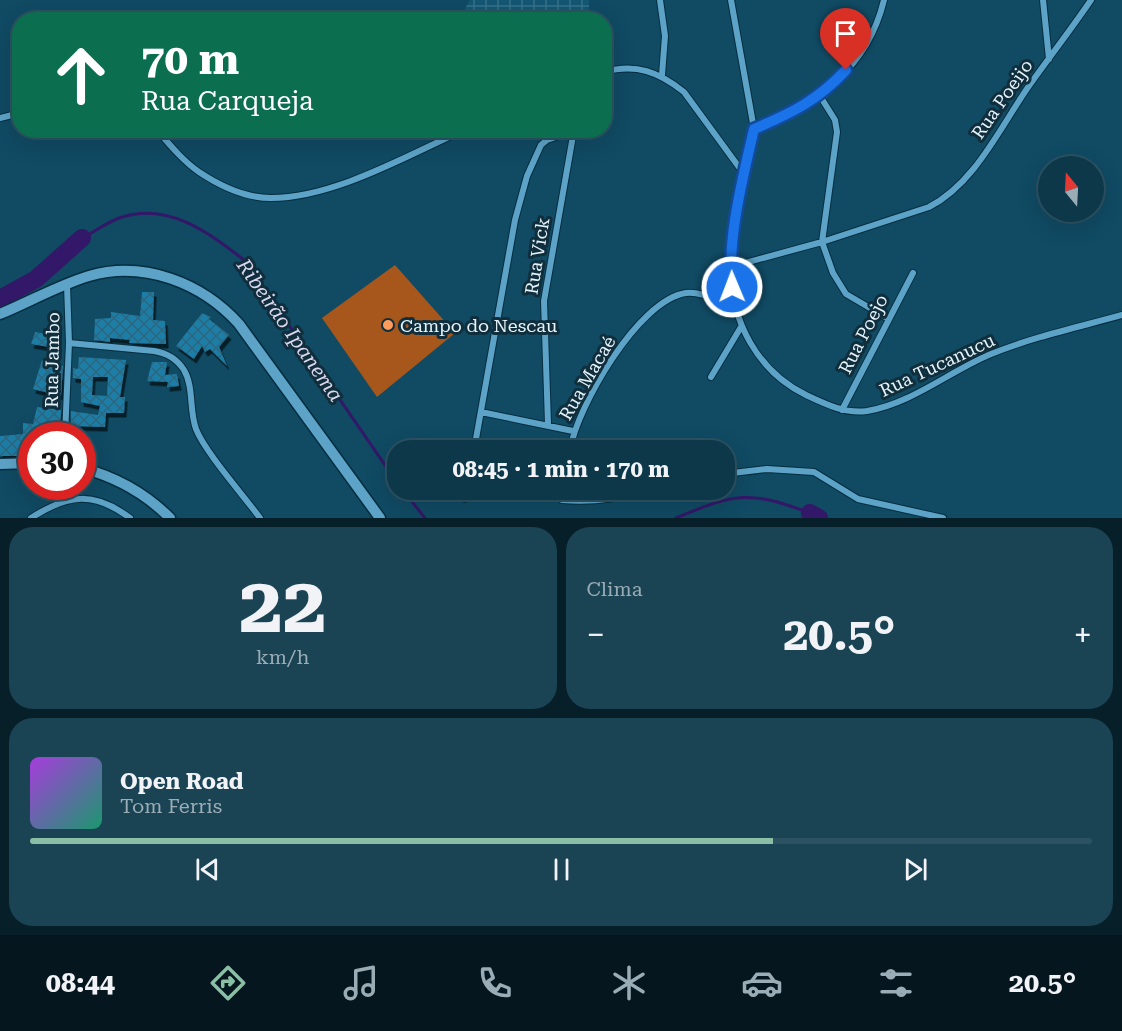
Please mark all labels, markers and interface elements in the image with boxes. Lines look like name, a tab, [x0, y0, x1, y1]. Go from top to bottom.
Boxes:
pin	[820, 8, 871, 70]
icon: arrive	[829, 17, 862, 50]
text: 70 m	[141, 35, 239, 84]
icon: ahead	[42, 36, 120, 114]
street label: Rua Poeijo	[967, 55, 1037, 143]
text: Rua Carqueja	[141, 85, 314, 117]
north arrow	[1038, 156, 1104, 222]
map controls	[1038, 156, 1104, 222]
street label: Rua Vick	[521, 216, 553, 296]
water label: Ribeirão Ipanema	[231, 253, 348, 406]
position arrow	[700, 255, 764, 319]
street label: Rua Poejo	[834, 291, 892, 377]
street label: Rua Jambo	[41, 312, 63, 408]
place label: Campo do Nescau	[400, 315, 557, 336]
marker: Campo do Nescau	[381, 318, 395, 332]
street label: Rua Tucanucu	[876, 329, 998, 401]
street label: Rua Macaé	[554, 332, 620, 424]
speed limit sign: 30	[18, 422, 96, 500]
text: 08:45 · 1 min · 170 m	[452, 457, 670, 482]
text: 22	[239, 560, 326, 651]
text: Clima	[587, 577, 642, 601]
text: 20.5°	[783, 608, 895, 661]
text: −	[587, 615, 605, 654]
text: +	[1074, 615, 1092, 654]
text: km/h	[256, 645, 310, 669]
text: Open Road	[120, 769, 243, 794]
text: Tom Ferris	[120, 794, 222, 818]
icon: previous	[191, 853, 224, 886]
icon: pause	[545, 853, 578, 886]
icon: next	[899, 853, 932, 886]
icon: directions	[207, 962, 249, 1004]
icon: music	[340, 962, 382, 1004]
icon: phone	[474, 962, 516, 1004]
icon: climate	[608, 962, 650, 1004]
icon: car	[741, 962, 783, 1004]
icon: filters	[875, 962, 917, 1004]
text: 08:44	[46, 967, 115, 999]
text: 20.5°	[1009, 967, 1076, 999]

